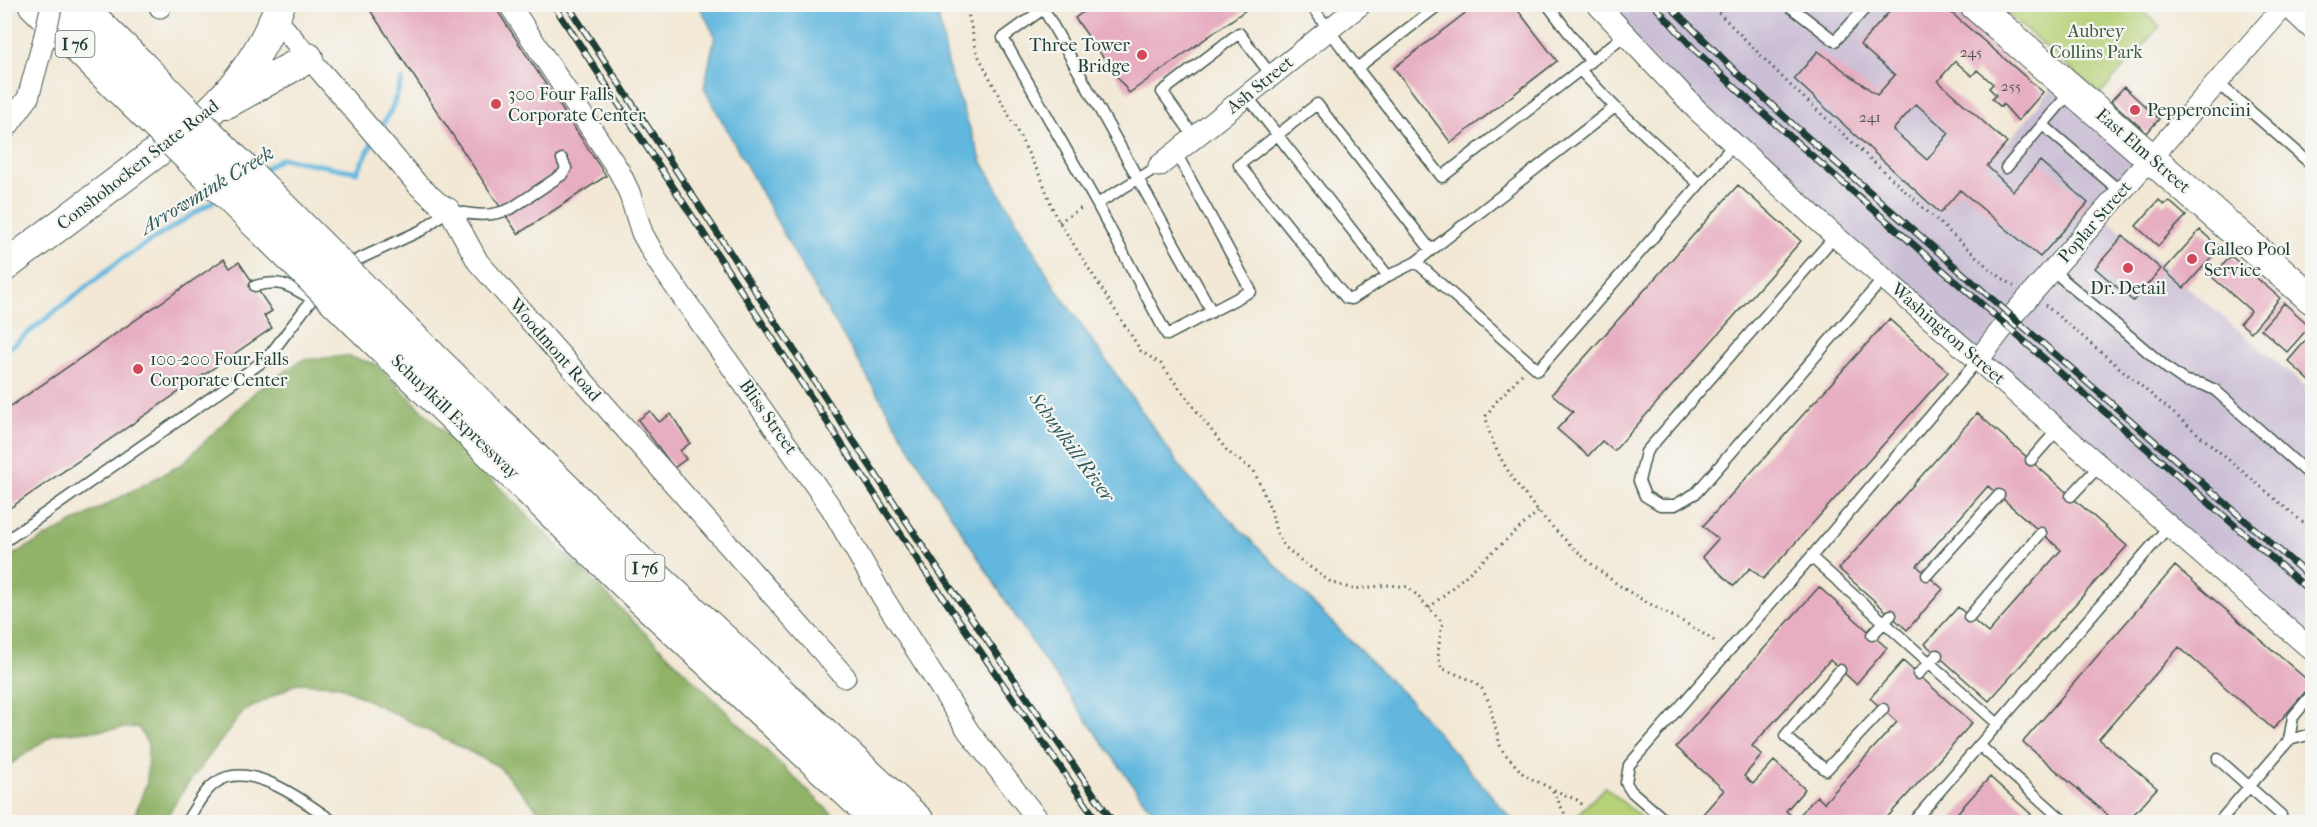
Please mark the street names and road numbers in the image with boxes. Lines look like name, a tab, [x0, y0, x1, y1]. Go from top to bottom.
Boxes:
road number: I 76	[56, 31, 94, 57]
street label: Ash Street	[1222, 51, 1298, 119]
street label: Conshohocken State Road	[53, 95, 223, 235]
street label: East Elm Street	[2091, 104, 2195, 198]
street label: Poplar Street	[2054, 176, 2137, 267]
street label: Washington Street	[1886, 278, 2010, 390]
street label: Woodmont Road	[504, 294, 605, 406]
street label: Schuylkill Expressway	[386, 350, 525, 485]
street label: Bliss Street	[735, 375, 802, 459]
road number: I 76	[626, 555, 664, 581]

